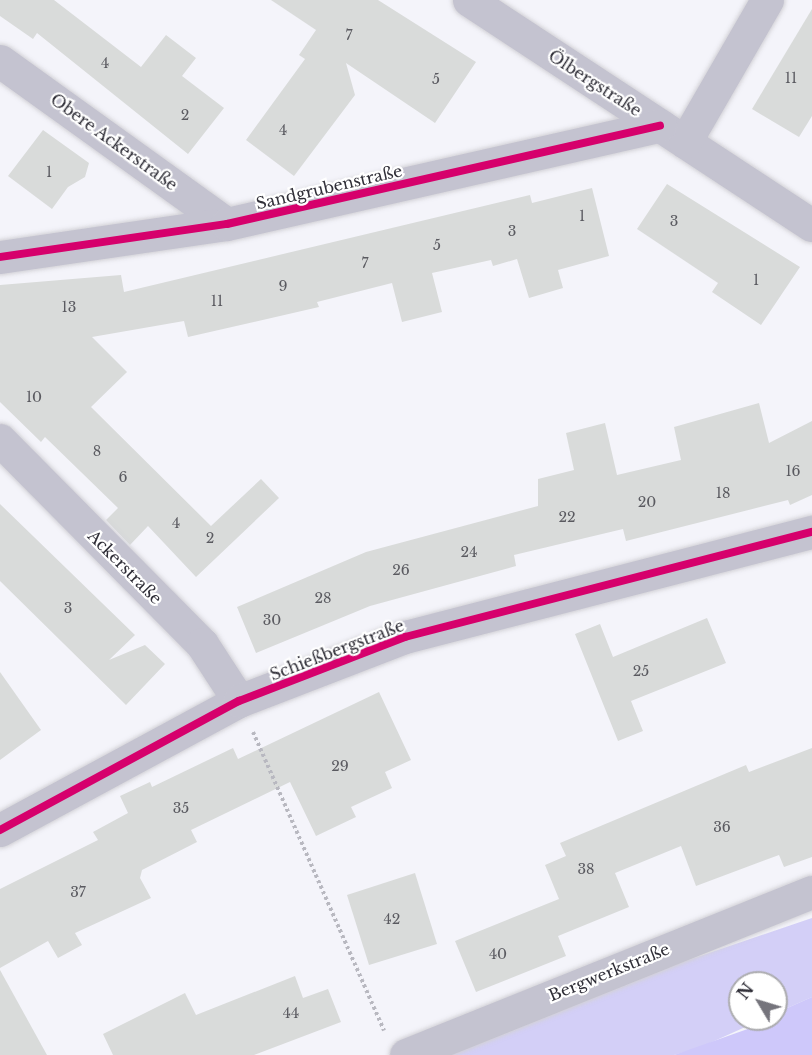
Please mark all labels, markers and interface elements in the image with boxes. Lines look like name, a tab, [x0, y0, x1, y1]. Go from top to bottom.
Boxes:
house number: 7	[345, 27, 353, 43]
street label: Ölbergstraße	[545, 46, 645, 120]
house number: 4	[101, 55, 109, 71]
house number: 11	[785, 70, 797, 86]
house number: 5	[432, 71, 440, 87]
street label: Obere Ackerstraße	[47, 89, 181, 195]
house number: 2	[181, 107, 189, 123]
house number: 4	[279, 122, 287, 138]
street label: Sandgrubenstraße	[254, 161, 404, 213]
house number: 1	[46, 164, 52, 180]
house number: 1	[579, 208, 585, 224]
house number: 3	[670, 213, 678, 229]
house number: 3	[508, 223, 516, 239]
house number: 5	[433, 237, 441, 253]
house number: 7	[361, 255, 369, 271]
house number: 1	[753, 272, 759, 288]
house number: 9	[278, 278, 288, 294]
house number: 11	[211, 293, 223, 309]
house number: 13	[62, 299, 76, 315]
house number: 10	[26, 389, 42, 405]
house number: 8	[93, 443, 101, 459]
house number: 16	[785, 463, 801, 479]
house number: 6	[118, 469, 128, 485]
house number: 18	[716, 485, 730, 501]
house number: 20	[638, 494, 656, 510]
house number: 22	[558, 509, 576, 525]
house number: 4	[172, 515, 180, 531]
street label: Ackerstraße	[84, 526, 166, 608]
house number: 2	[206, 530, 214, 546]
house number: 24	[461, 544, 477, 560]
house number: 26	[392, 562, 410, 578]
house number: 28	[314, 590, 332, 606]
house number: 3	[64, 600, 72, 616]
house number: 30	[263, 612, 281, 628]
street label: Schießbergstraße	[267, 616, 407, 684]
house number: 25	[633, 663, 649, 679]
house number: 29	[331, 758, 349, 774]
house number: 35	[173, 800, 189, 816]
house number: 36	[713, 819, 731, 835]
house number: 38	[577, 861, 595, 877]
house number: 37	[70, 884, 86, 900]
house number: 42	[384, 911, 400, 927]
street label: Bergwerkstraße	[546, 939, 672, 1005]
house number: 40	[489, 946, 507, 962]
north arrow	[728, 971, 788, 1031]
text: N	[733, 979, 758, 1003]
house number: 44	[283, 1005, 299, 1021]

